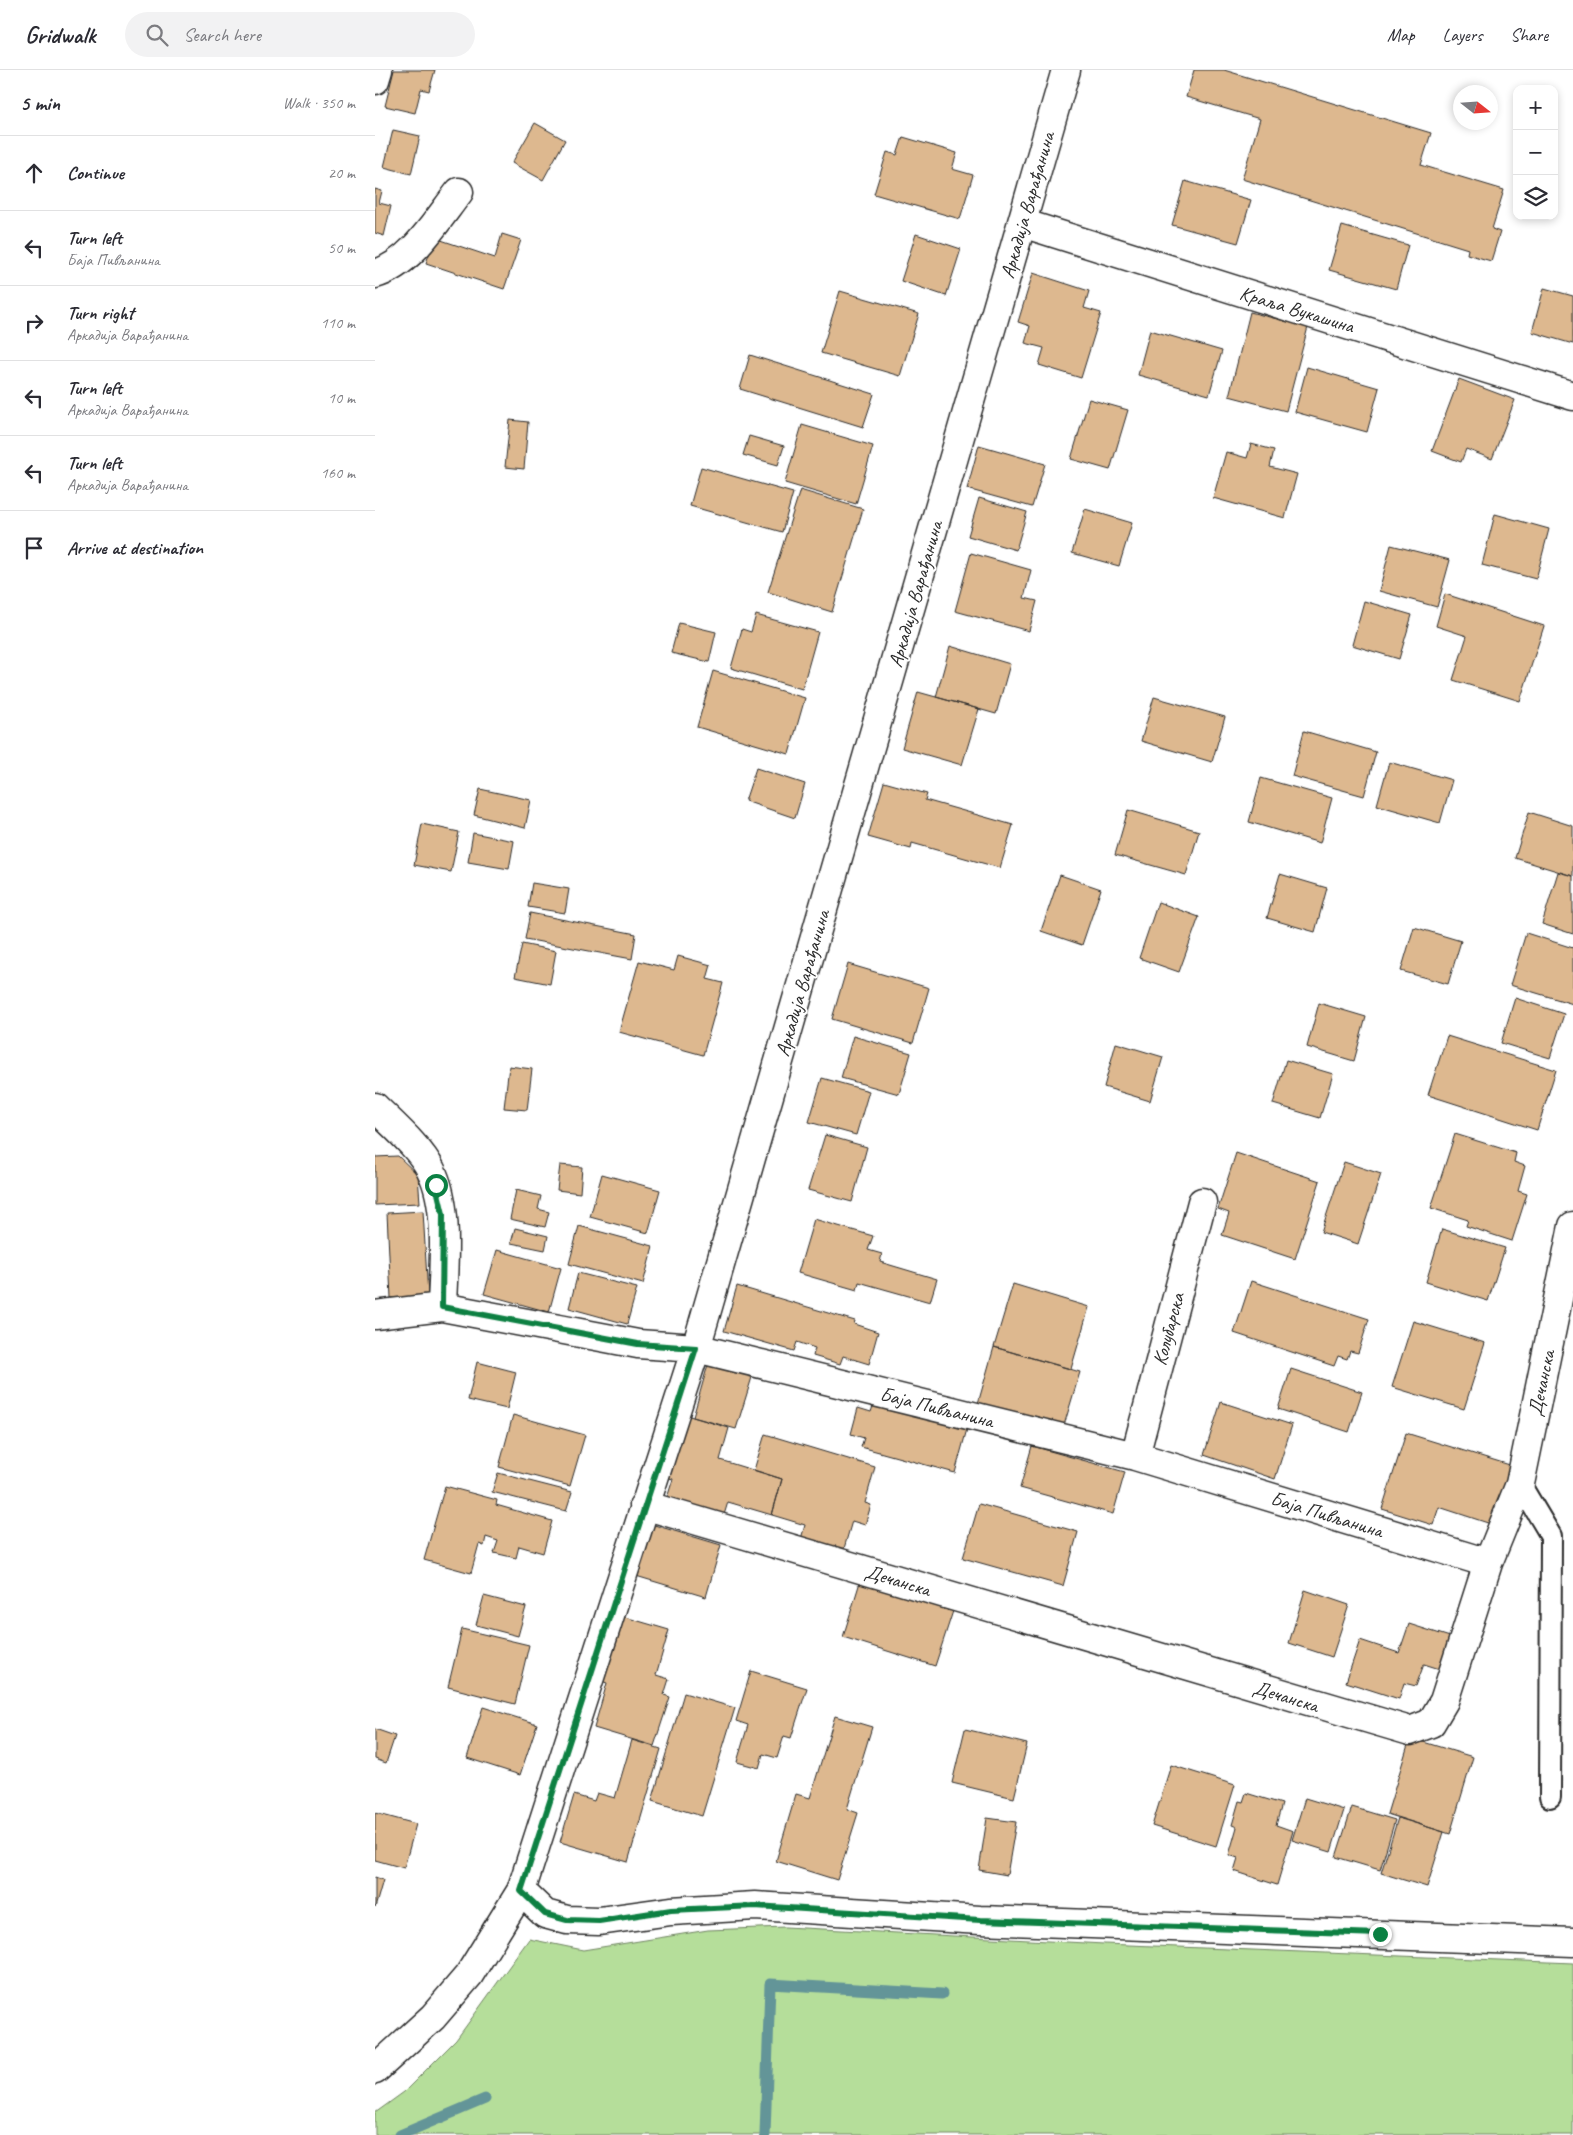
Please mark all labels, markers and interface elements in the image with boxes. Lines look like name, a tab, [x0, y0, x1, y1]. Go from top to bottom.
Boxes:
search box	[125, 12, 475, 57]
text: Gridwalk	[25, 20, 95, 50]
icon: search	[143, 21, 171, 49]
text: Search here	[183, 23, 261, 47]
text: Map	[1387, 24, 1415, 46]
text: Layers	[1443, 24, 1482, 46]
text: Share	[1510, 24, 1548, 46]
north arrow	[1453, 85, 1498, 130]
map controls	[1513, 85, 1558, 220]
button: +	[1513, 85, 1558, 130]
text: 5 min	[20, 90, 60, 116]
text: Walk · 350 m	[283, 93, 355, 113]
street label: Аркадија Варађанина	[995, 127, 1061, 281]
button: −	[1513, 130, 1558, 175]
icon: ahead	[20, 159, 48, 187]
text: Continue	[67, 161, 124, 185]
text: 20 m	[328, 163, 355, 183]
button: layers	[1513, 175, 1558, 220]
text: Turn left	[67, 226, 122, 250]
icon: left	[20, 234, 48, 262]
text: 50 m	[328, 238, 355, 258]
text: Баја Пивљанина	[67, 250, 160, 270]
street label: Краља Вукашина	[1237, 280, 1359, 339]
text: Turn right	[67, 301, 134, 325]
icon: right	[20, 309, 48, 337]
text: 110 m	[321, 313, 355, 333]
text: Аркадија Варађанина	[67, 325, 188, 345]
text: Turn left	[67, 376, 122, 400]
icon: left	[20, 384, 48, 412]
text: 10 m	[328, 388, 355, 408]
text: Аркадија Варађанина	[67, 400, 188, 420]
text: Turn left	[67, 451, 122, 475]
icon: left	[20, 459, 48, 487]
text: 160 m	[321, 463, 355, 483]
text: Аркадија Варађанина	[67, 475, 188, 495]
street label: Аркадија Варађанина	[883, 516, 949, 670]
icon: arrive	[20, 534, 48, 562]
text: Arrive at destination	[67, 536, 203, 560]
street label: Аркадија Варађанина	[770, 905, 836, 1059]
route start	[425, 1174, 448, 1197]
street label: Колубарска	[1147, 1289, 1190, 1368]
street label: Дечанска	[1522, 1346, 1561, 1418]
street label: Баја Пивљанина	[878, 1381, 998, 1434]
street label: Баја Пивљанина	[1268, 1486, 1388, 1544]
street label: Дечанска	[862, 1559, 935, 1603]
street label: Дечанска	[1250, 1675, 1323, 1719]
route end	[1369, 1923, 1392, 1946]

